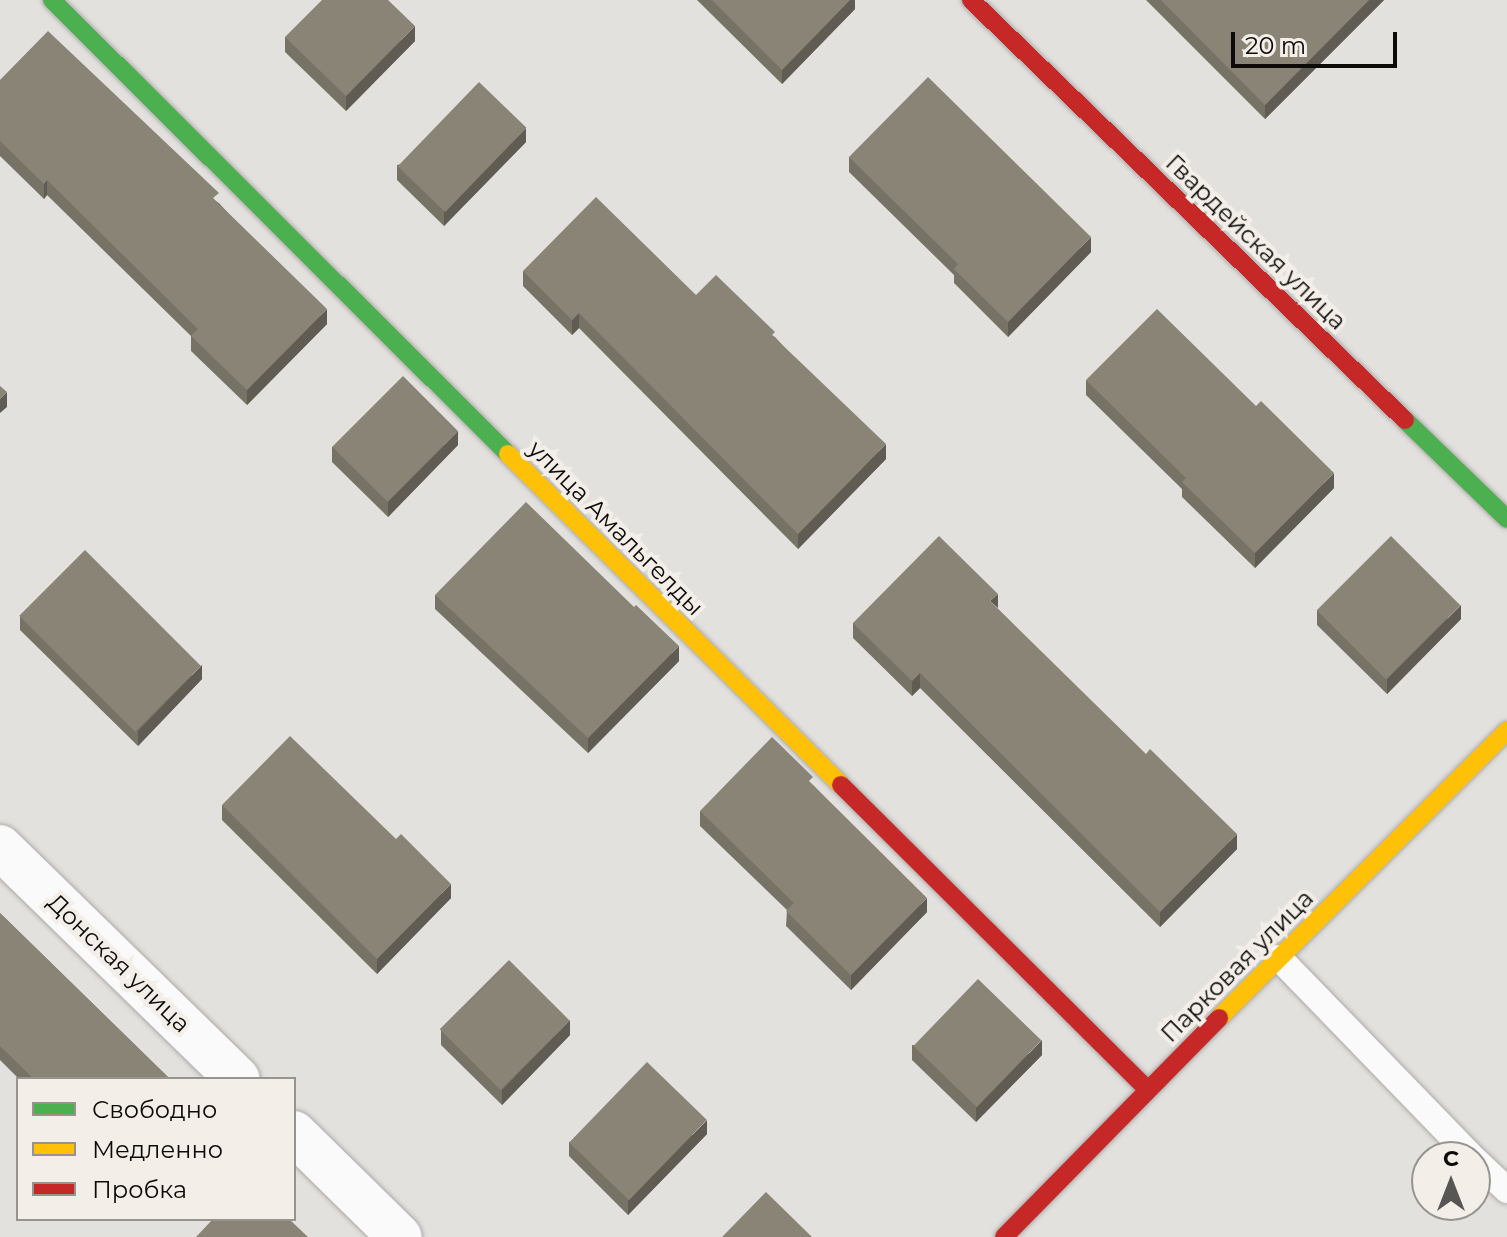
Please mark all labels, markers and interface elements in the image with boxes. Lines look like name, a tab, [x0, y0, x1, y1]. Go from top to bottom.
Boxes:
scale bar	[1235, 16, 1401, 66]
text: 20 m	[1245, 31, 1306, 60]
street label: Гвардейская улица	[1160, 148, 1352, 336]
street label: улица Амальгелды	[522, 434, 710, 622]
street label: Парковая улица	[1155, 884, 1319, 1048]
street label: Донская улица	[42, 888, 196, 1038]
legend	[16, 1077, 296, 1221]
text: Свободно	[92, 1095, 217, 1124]
text: Медленно	[92, 1135, 223, 1164]
north arrow	[1411, 1141, 1491, 1221]
text: С	[1443, 1145, 1459, 1172]
text: Пробка	[92, 1175, 187, 1204]

